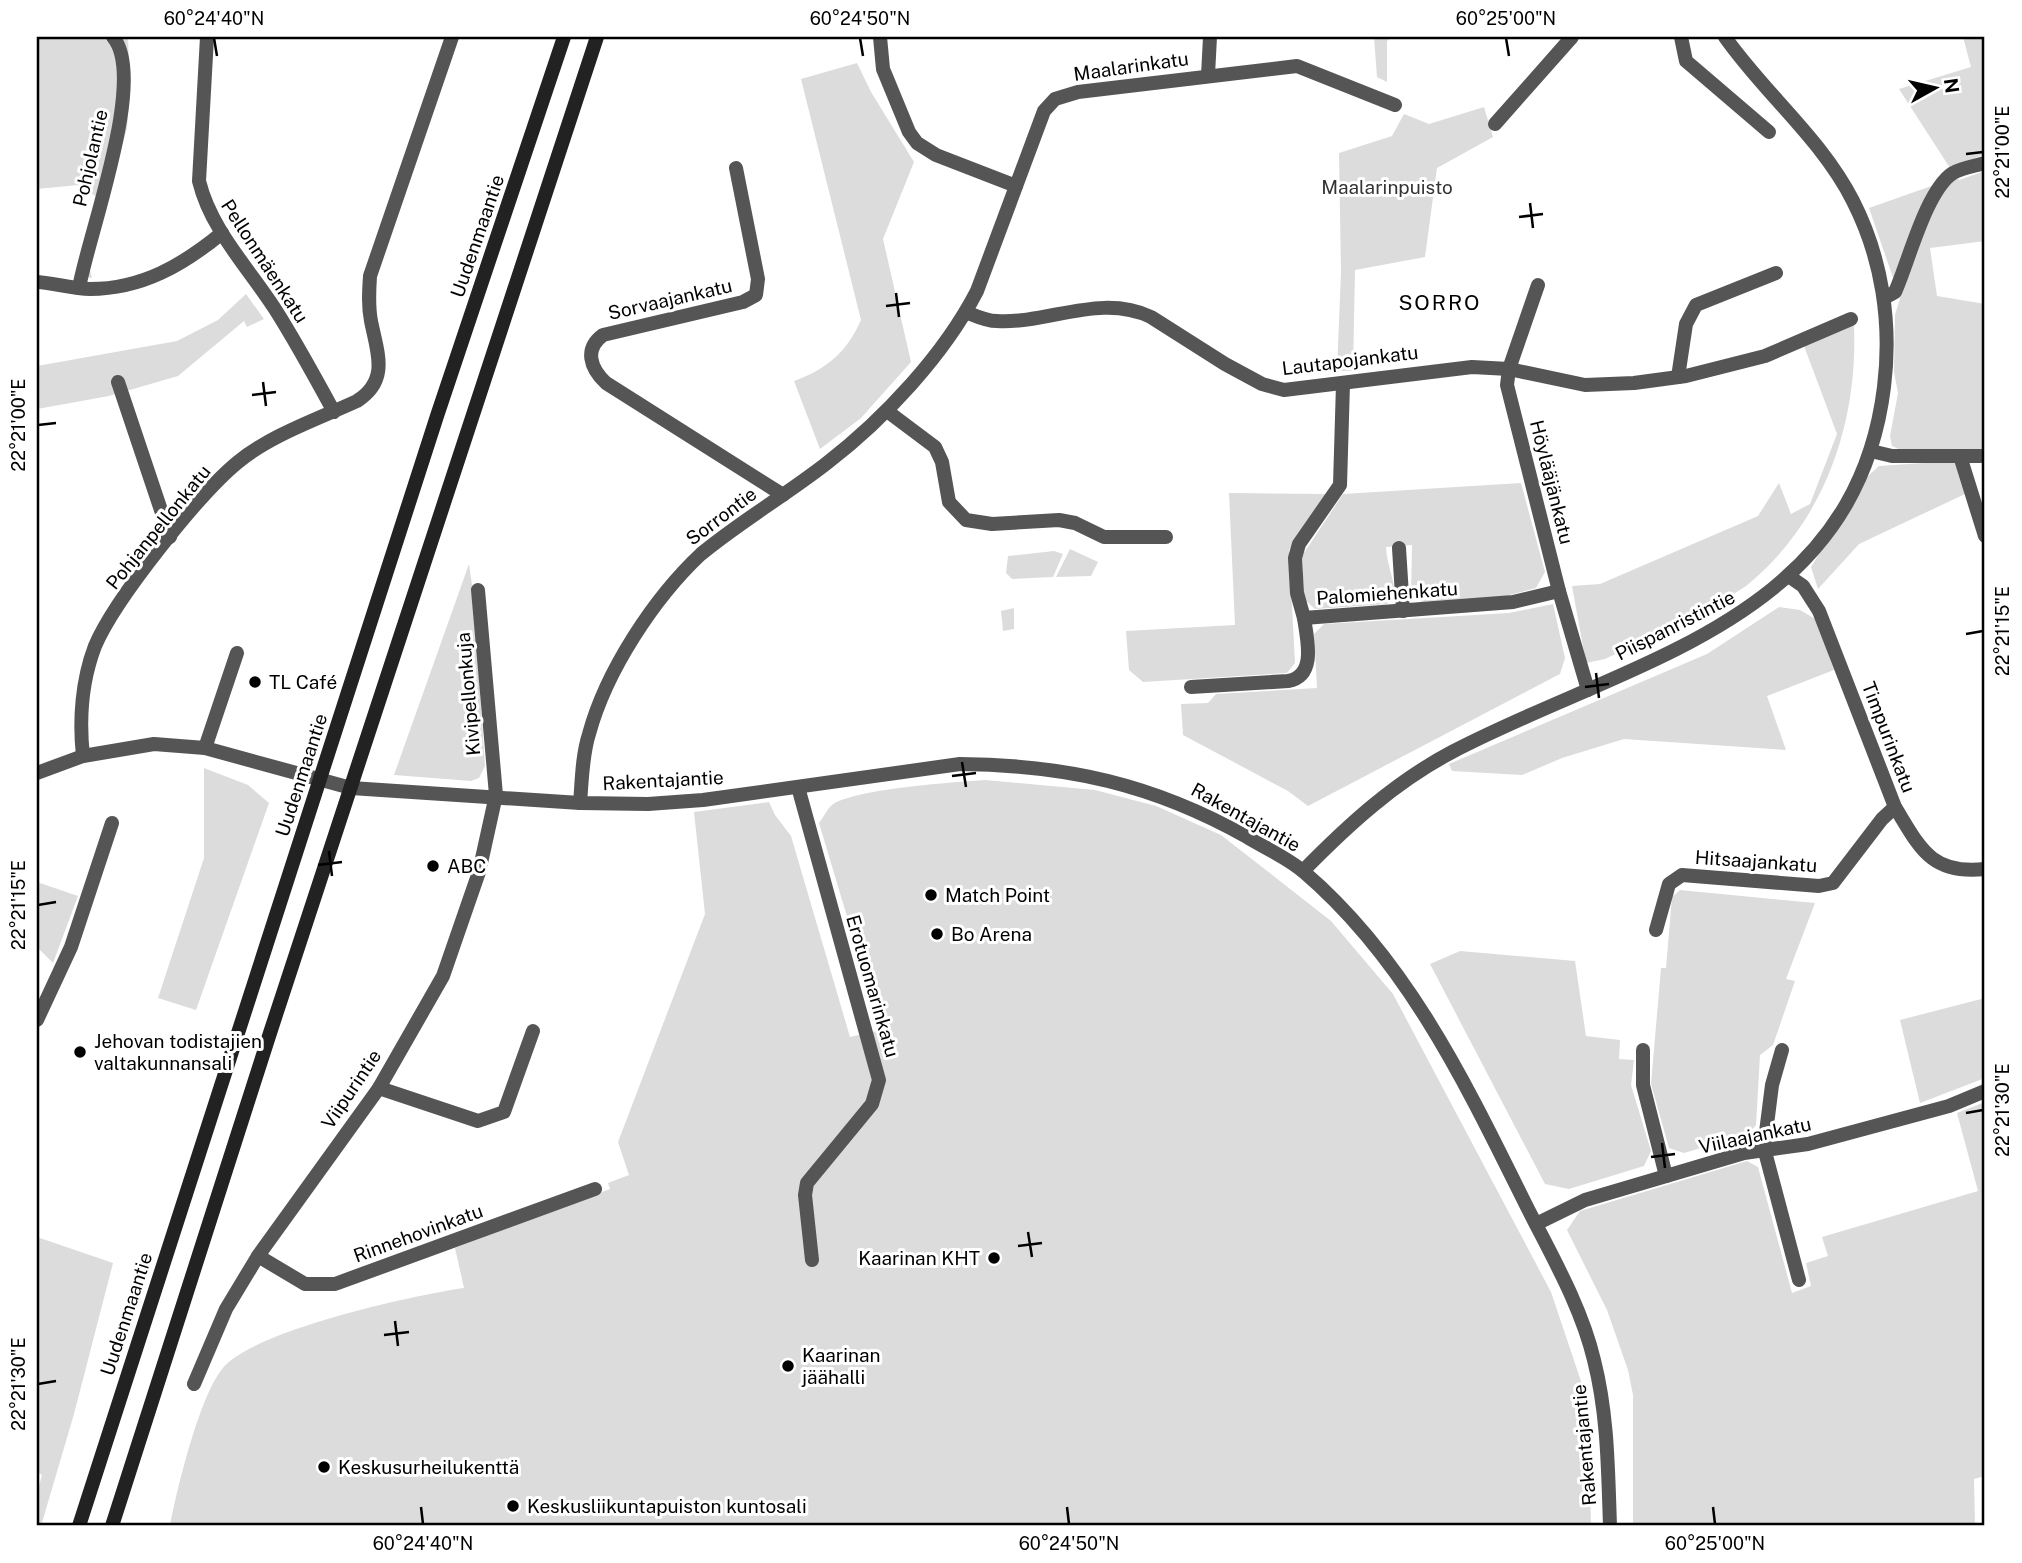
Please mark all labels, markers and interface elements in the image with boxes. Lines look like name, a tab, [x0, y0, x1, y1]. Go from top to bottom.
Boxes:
text: 60°24'40"N	[164, 8, 264, 29]
text: 60°24'50"N	[810, 8, 910, 29]
text: 60°25'00"N	[1456, 8, 1556, 29]
street label: Maalarinkatu	[1072, 47, 1190, 85]
north arrow	[1899, 52, 1969, 122]
text: N	[1940, 77, 1964, 95]
text: 22°21'00"E	[1992, 105, 2013, 199]
street label: Pohjolantie	[68, 107, 112, 209]
street label: Uudenmaantie	[446, 172, 508, 300]
park label: Maalarinpuisto	[1321, 176, 1453, 198]
street label: Pellonmäenkatu	[217, 195, 313, 327]
street label: Sorvaajankatu	[606, 274, 734, 324]
district label: SORRO	[1399, 290, 1481, 315]
street label: Lautapojankatu	[1280, 341, 1420, 379]
text: 22°21'00"E	[8, 378, 29, 472]
street label: Höylääjänkatu	[1526, 418, 1578, 546]
street label: Pohjanpellonkatu	[101, 460, 215, 594]
street label: Sorrontie	[681, 482, 761, 550]
street label: Palomiehenkatu	[1315, 577, 1459, 609]
street label: Piispanristintie	[1612, 585, 1738, 665]
text: 22°21'15"E	[1992, 586, 2013, 676]
street label: Kivipellonkuja	[452, 631, 484, 757]
place label: TL Café	[269, 671, 337, 693]
marker: TL Café	[247, 674, 263, 690]
street label: Timpurinkatu	[1858, 678, 1920, 796]
street label: Uudenmaantie	[271, 711, 331, 839]
street label: Rakentajantie	[602, 766, 724, 794]
street label: Rakentajantie	[1188, 778, 1304, 856]
street label: Hitsaajankatu	[1694, 846, 1818, 876]
place label: ABC	[447, 855, 486, 877]
marker: ABC	[425, 858, 441, 874]
text: 22°21'15"E	[8, 860, 29, 950]
place label: Match Point	[945, 884, 1050, 906]
marker: Match Point	[923, 887, 939, 903]
street label: Erotuomarinkatu	[842, 912, 904, 1060]
place label: Bo Arena	[951, 923, 1032, 945]
marker: Bo Arena	[929, 926, 945, 942]
place label: Jehovan todistajien valtakunnansali	[94, 1030, 262, 1074]
marker: Jehovan todistajien valtakunnansali	[72, 1044, 88, 1060]
street label: Viipurintie	[317, 1045, 385, 1133]
text: 22°21'30"E	[1992, 1063, 2013, 1157]
street label: Viilaajankatu	[1697, 1112, 1813, 1158]
street label: Rinnehovinkatu	[350, 1199, 486, 1267]
place label: Kaarinan KHT	[858, 1247, 980, 1269]
street label: Uudenmaantie	[96, 1250, 156, 1378]
marker: Kaarinan KHT	[986, 1250, 1002, 1266]
text: 22°21'30"E	[8, 1337, 29, 1431]
place label: Kaarinan jäähalli	[801, 1344, 880, 1388]
marker: Kaarinan jäähalli	[780, 1358, 796, 1374]
street label: Rakentajantie	[1568, 1384, 1600, 1506]
place label: Keskusurheilukenttä	[338, 1456, 519, 1478]
marker: Keskusurheilukenttä	[316, 1459, 332, 1475]
place label: Keskusliikuntapuiston kuntosali	[527, 1495, 807, 1517]
marker: Keskusliikuntapuiston kuntosali	[505, 1498, 521, 1514]
text: 60°24'40"N	[373, 1533, 473, 1554]
text: 60°24'50"N	[1019, 1533, 1119, 1554]
text: 60°25'00"N	[1665, 1533, 1765, 1554]

